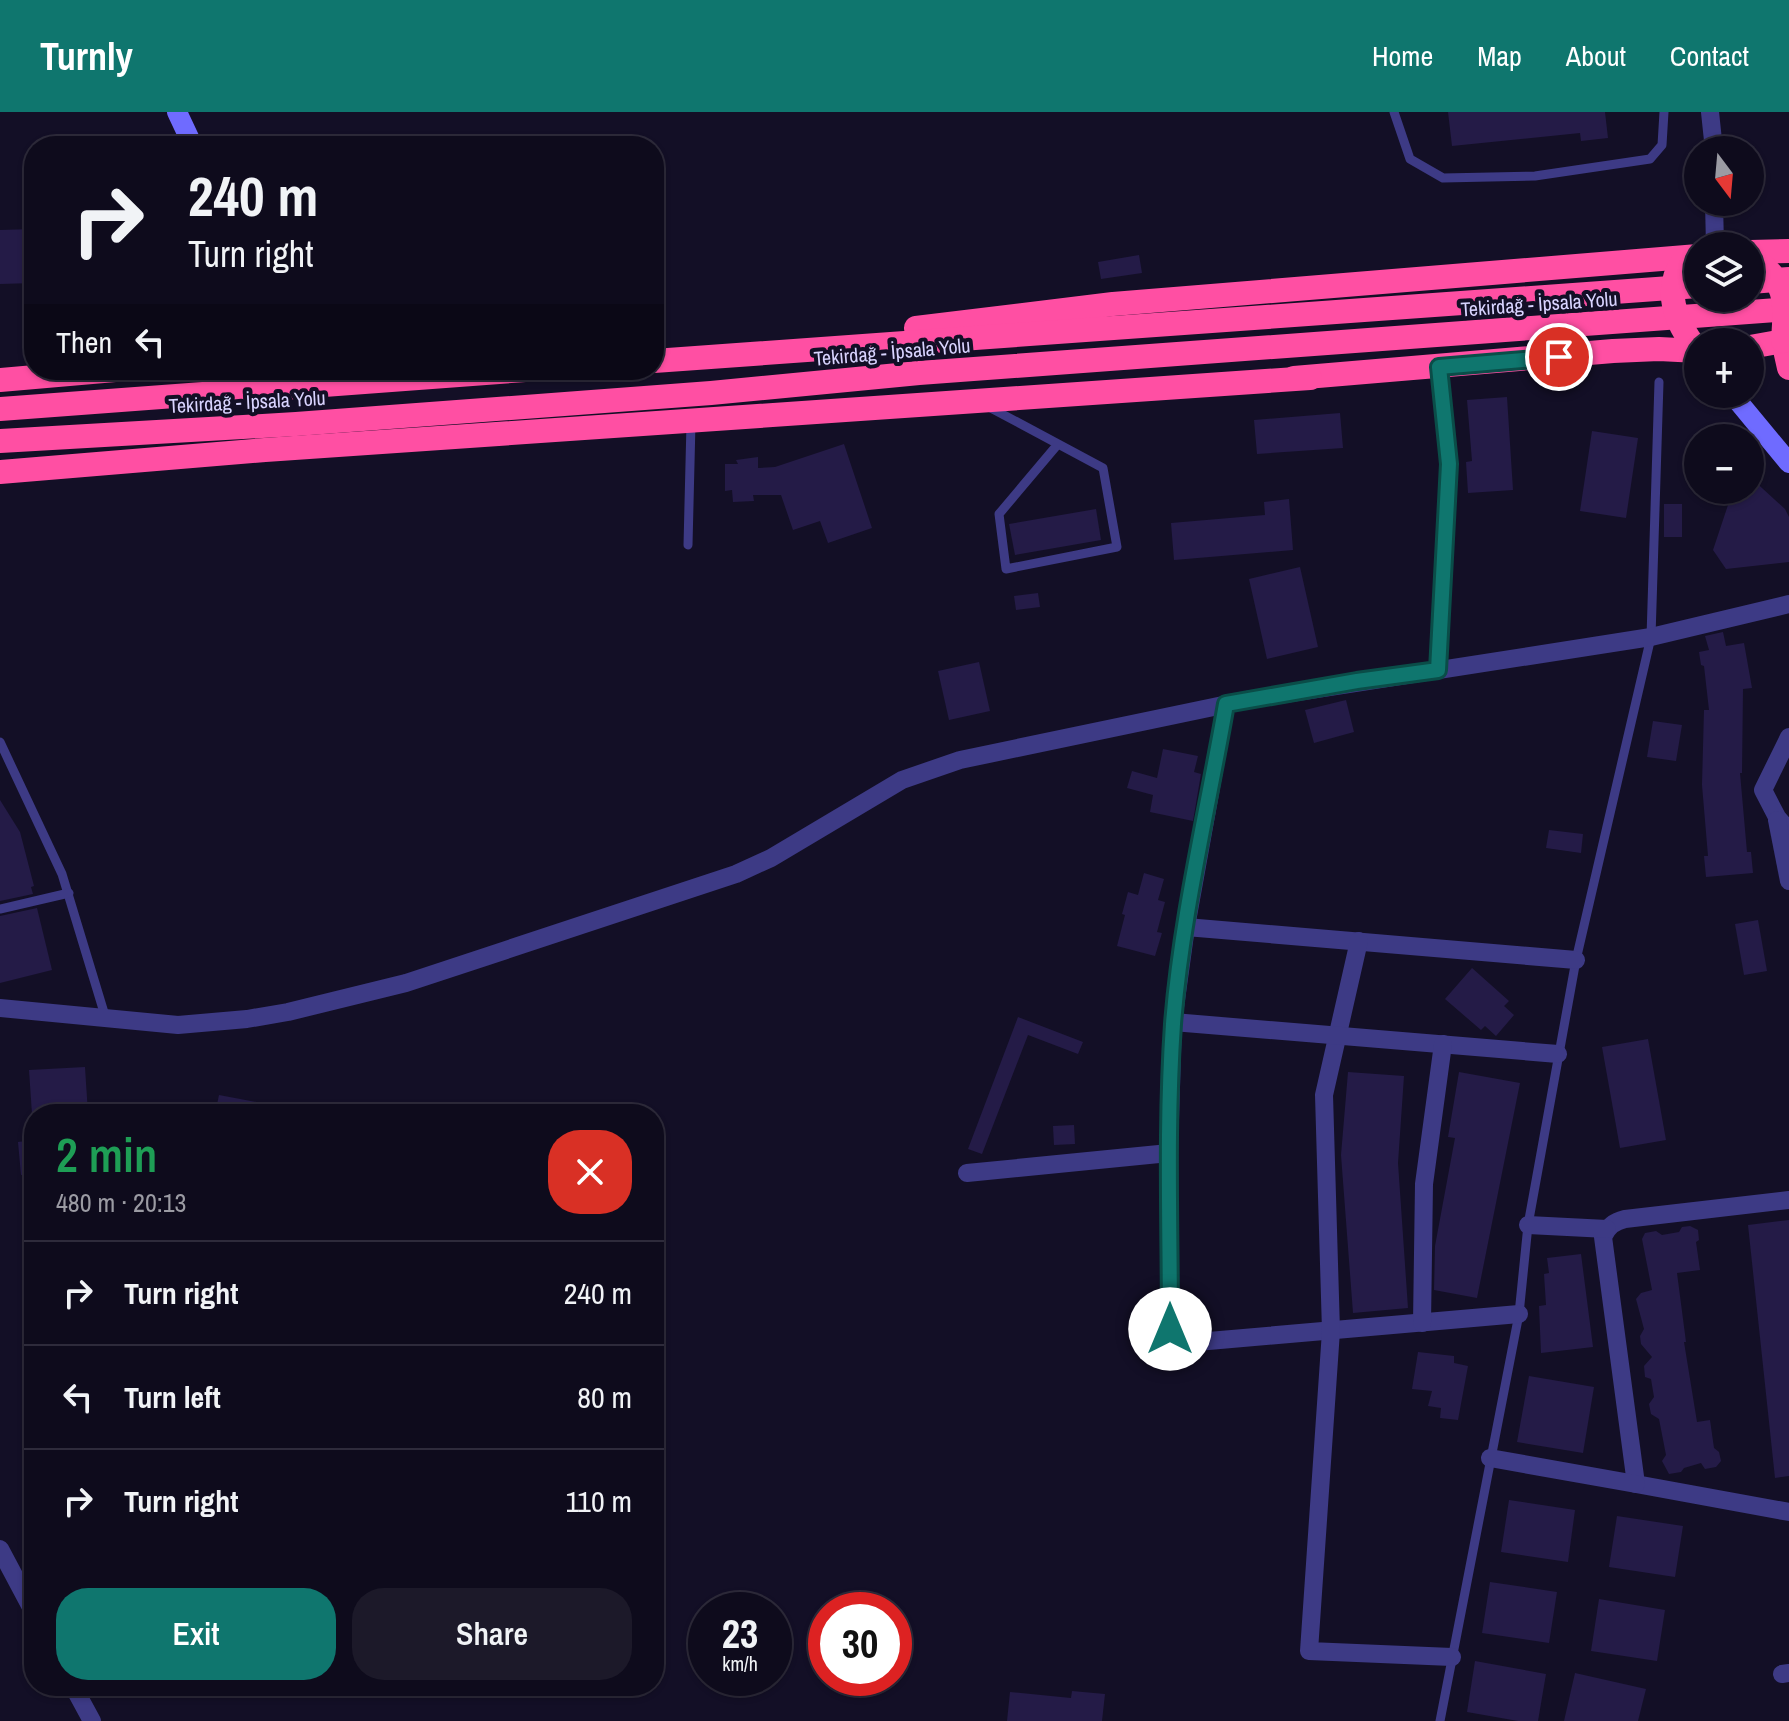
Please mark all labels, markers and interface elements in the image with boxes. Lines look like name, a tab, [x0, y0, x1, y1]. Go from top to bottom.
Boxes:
text: Turnly	[40, 31, 133, 82]
text: Home	[1372, 37, 1433, 75]
text: Map	[1477, 37, 1522, 75]
text: About	[1566, 37, 1626, 75]
text: Contact	[1670, 37, 1749, 75]
north arrow	[1684, 136, 1764, 216]
map controls	[1684, 136, 1764, 504]
text: 240 m	[188, 158, 318, 233]
icon: right	[56, 168, 160, 272]
text: Turn right	[188, 230, 313, 278]
button: layers	[1684, 232, 1764, 312]
street label: Tekirdağ - İpsala Yolu	[1460, 285, 1618, 322]
icon: left	[128, 320, 172, 364]
text: Then	[56, 322, 112, 362]
pin	[1525, 323, 1593, 391]
button: +	[1684, 328, 1764, 408]
street label: Tekirdağ - İpsala Yolu	[813, 331, 971, 372]
icon: arrive	[1537, 335, 1581, 379]
street label: Tekirdağ - İpsala Yolu	[168, 384, 326, 419]
button: −	[1684, 424, 1764, 504]
text: 2 min	[56, 1122, 157, 1187]
button: close	[548, 1130, 632, 1214]
text: 480 m · 20:13	[56, 1185, 186, 1220]
icon: right	[56, 1271, 100, 1315]
text: Turn right	[124, 1273, 238, 1313]
text: 240 m	[564, 1273, 632, 1313]
position arrow	[1128, 1287, 1212, 1371]
icon: left	[56, 1375, 100, 1419]
text: Turn left	[124, 1377, 221, 1417]
text: 80 m	[577, 1377, 632, 1417]
icon: right	[56, 1479, 100, 1523]
text: Turn right	[124, 1481, 238, 1521]
text: 110 m	[565, 1481, 632, 1521]
button: Exit	[56, 1588, 336, 1680]
button: Share	[352, 1588, 632, 1680]
speed limit sign: 30	[808, 1592, 912, 1696]
text: 23	[722, 1607, 758, 1660]
text: km/h	[722, 1650, 758, 1677]

